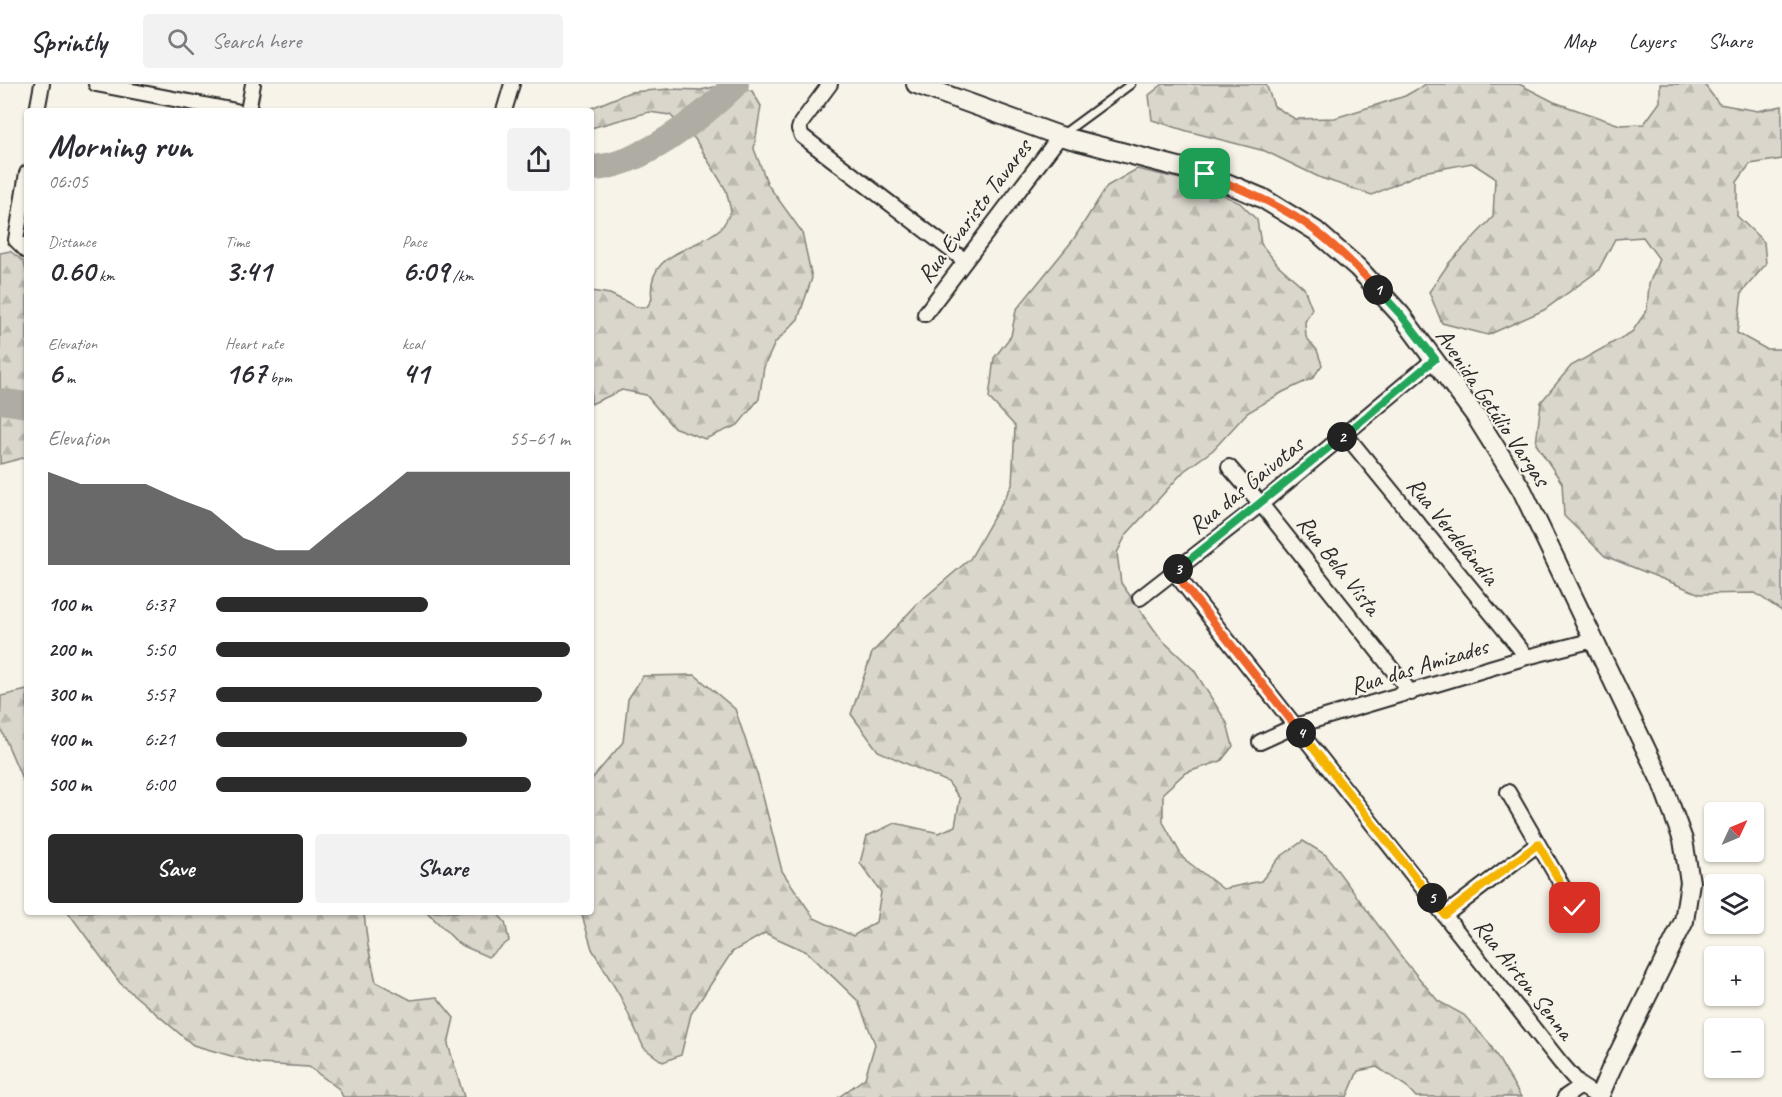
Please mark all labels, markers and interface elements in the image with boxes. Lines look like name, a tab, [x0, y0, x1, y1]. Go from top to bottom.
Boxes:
search box	[143, 14, 563, 68]
text: Sprintly	[30, 24, 107, 59]
icon: search	[164, 25, 197, 58]
text: Search here	[212, 27, 301, 55]
text: Map	[1563, 28, 1596, 54]
text: Layers	[1629, 28, 1675, 54]
text: Share	[1708, 28, 1752, 54]
text: Morning run	[48, 125, 192, 167]
button: share	[507, 128, 570, 191]
street label: Rua Evaristo Tavares	[910, 131, 1039, 289]
pin	[1179, 148, 1230, 199]
icon: arrive	[1188, 157, 1221, 190]
text: 06:05	[48, 169, 88, 194]
text: Distance	[48, 232, 96, 252]
text: Time	[225, 232, 249, 252]
text: Pace	[402, 232, 427, 252]
text: 0.60	[48, 252, 95, 290]
text: 3:41	[225, 252, 271, 290]
text: 6:09	[402, 252, 449, 290]
text: km	[95, 266, 115, 286]
text: /km	[449, 266, 474, 286]
pin: 1	[1363, 275, 1393, 305]
text: 1	[1374, 280, 1382, 300]
street label: Avenida Getúlio Vargas	[1429, 322, 1558, 494]
text: Elevation	[48, 334, 97, 354]
text: Heart rate	[225, 334, 283, 354]
text: kcal	[402, 334, 423, 354]
text: 6	[48, 354, 62, 392]
text: 167	[225, 354, 266, 392]
text: 41	[402, 354, 429, 392]
text: m	[62, 368, 75, 388]
text: bpm	[266, 368, 292, 388]
pin: 2	[1327, 422, 1357, 452]
text: Elevation	[48, 426, 110, 451]
text: 55–61 m	[509, 426, 570, 451]
text: 2	[1338, 427, 1346, 447]
street label: Rua das Gaivotas	[1182, 428, 1311, 541]
street label: Rua Verdelândia	[1400, 471, 1506, 592]
street label: Rua Bela Vista	[1291, 509, 1389, 623]
pin: 3	[1163, 554, 1193, 584]
text: 3	[1174, 559, 1182, 579]
text: 100 m	[48, 592, 91, 617]
text: 6:37	[144, 592, 175, 617]
street label: Rua das Amizades	[1347, 630, 1493, 701]
text: 200 m	[48, 637, 91, 662]
text: 5:50	[144, 637, 175, 662]
text: 300 m	[48, 682, 91, 707]
text: 5:57	[144, 682, 175, 707]
pin: 4	[1286, 718, 1316, 748]
text: 4	[1297, 723, 1305, 743]
text: 400 m	[48, 727, 91, 752]
text: 6:21	[144, 727, 175, 752]
text: 500 m	[48, 772, 91, 797]
text: 6:00	[144, 772, 175, 797]
north arrow	[1704, 802, 1764, 862]
map controls	[1704, 802, 1764, 1078]
button: Save	[48, 834, 303, 903]
button: Share	[315, 834, 570, 903]
button: layers	[1704, 874, 1764, 934]
pin	[1549, 882, 1600, 933]
pin: 5	[1417, 883, 1447, 913]
text: 5	[1429, 888, 1435, 908]
icon: check	[1558, 891, 1591, 924]
street label: Rua Airton Senna	[1467, 912, 1582, 1047]
button: +	[1704, 946, 1764, 1006]
button: −	[1704, 1018, 1764, 1078]

